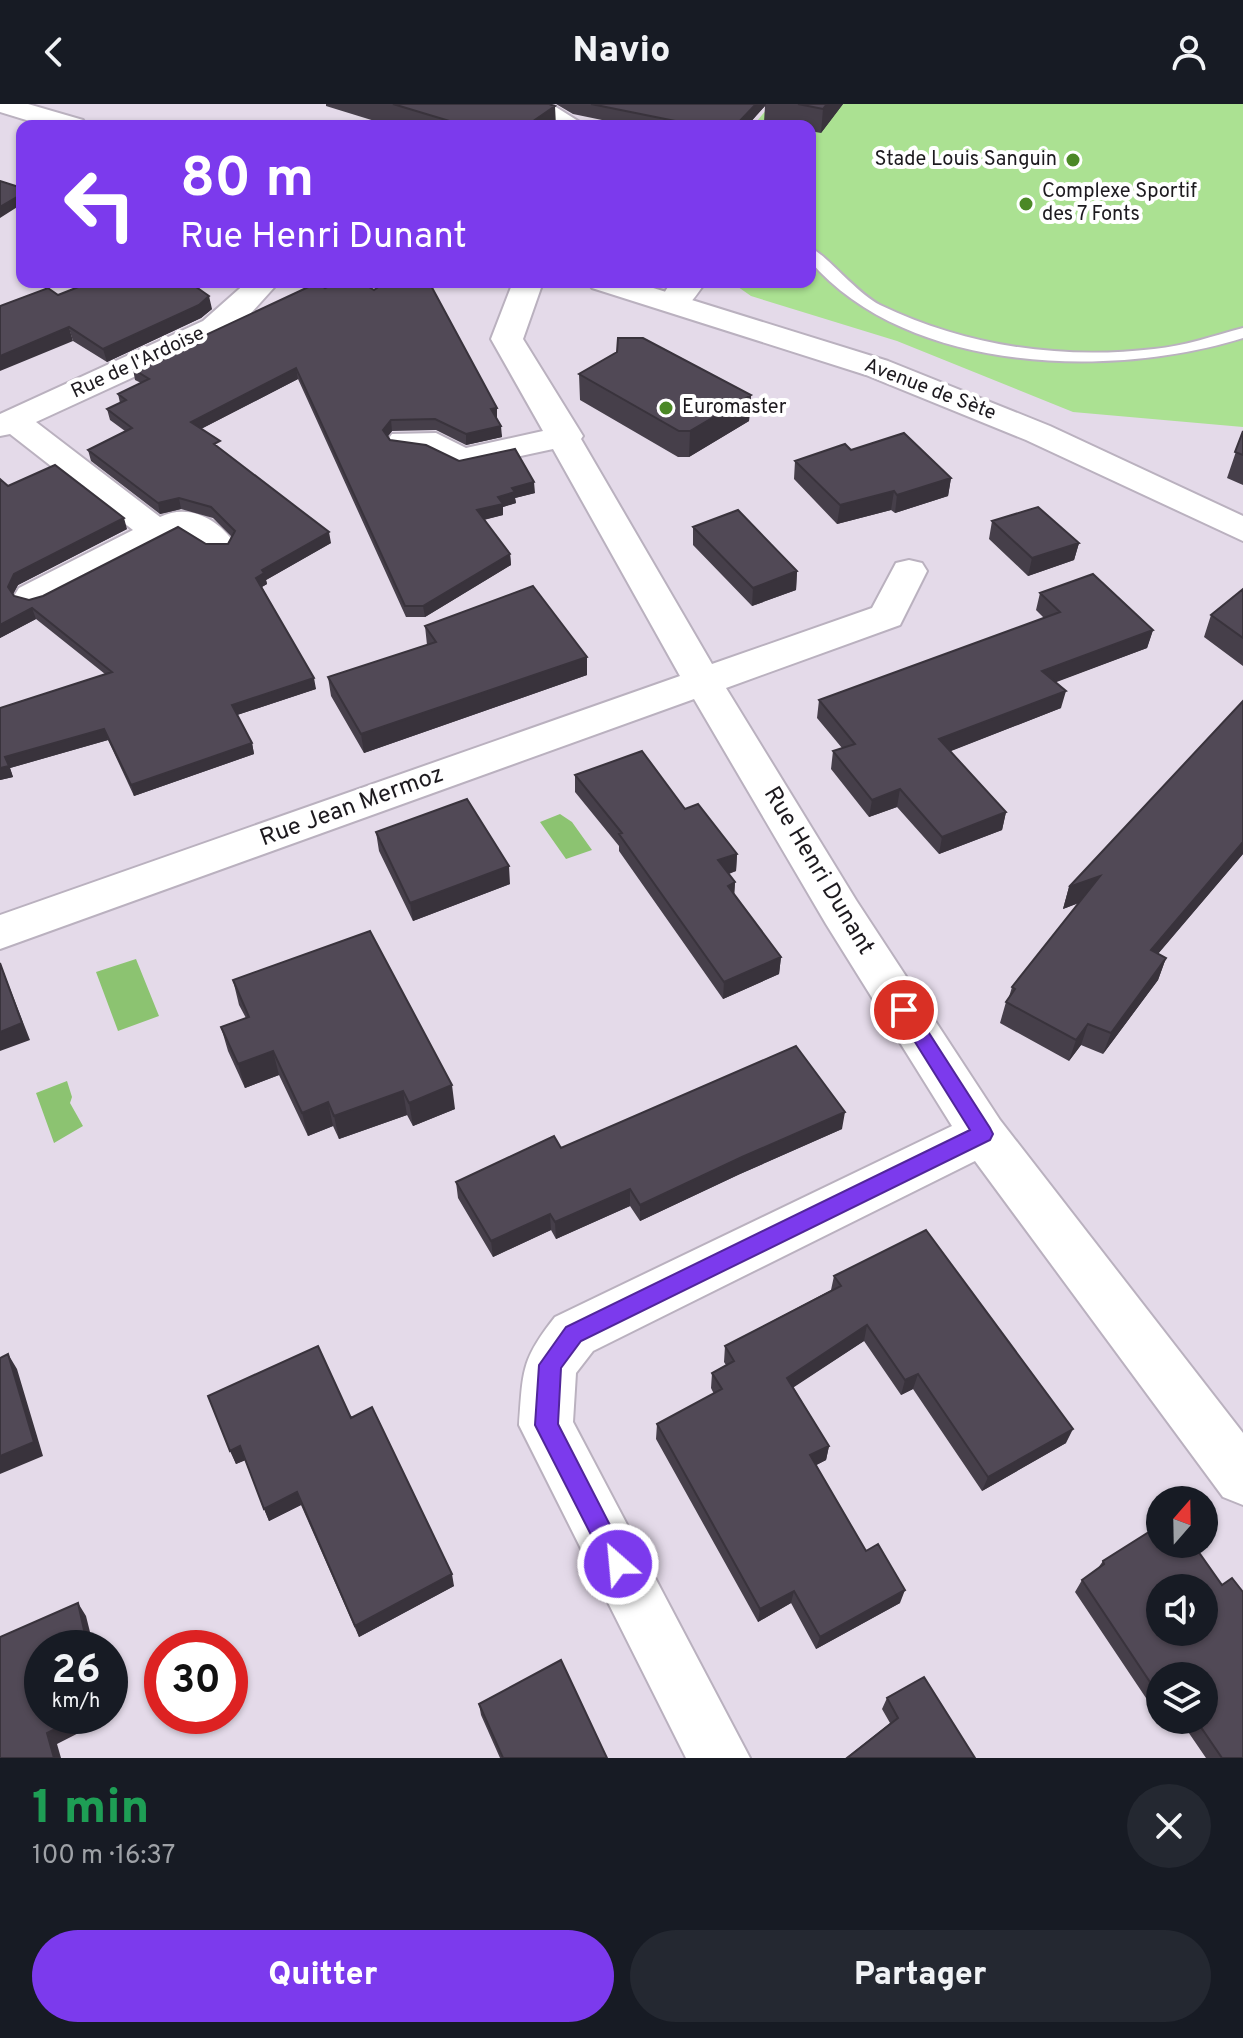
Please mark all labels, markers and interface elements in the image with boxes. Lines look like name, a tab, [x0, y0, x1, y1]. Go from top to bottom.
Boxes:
text: Navio	[572, 29, 671, 75]
icon: back	[32, 30, 76, 74]
icon: person	[1167, 30, 1211, 74]
text: 80 m	[180, 146, 314, 216]
place label: Stade Louis Sanguin	[874, 147, 1057, 173]
marker: Stade Louis Sanguin	[1064, 151, 1082, 169]
icon: left	[48, 152, 152, 256]
place label: Complexe Sportif des 7 Fonts	[1042, 179, 1197, 228]
marker: Complexe Sportif des 7 Fonts	[1017, 195, 1035, 213]
text: Rue Henri Dunant	[180, 215, 467, 261]
street label: Rue de l'Ardoise	[67, 321, 209, 405]
street label: Avenue de Sète	[860, 353, 1000, 427]
place label: Euromaster	[682, 395, 787, 421]
marker: Euromaster	[657, 399, 675, 417]
street label: Rue Jean Mermoz	[256, 760, 448, 854]
street label: Rue Henri Dunant	[756, 781, 880, 961]
pin	[870, 976, 938, 1044]
icon: arrive	[882, 988, 926, 1032]
north arrow	[1146, 1486, 1218, 1558]
map controls	[1146, 1486, 1218, 1734]
position arrow	[576, 1522, 660, 1606]
button: sound	[1146, 1574, 1218, 1646]
speed limit sign: 30	[144, 1630, 248, 1734]
text: 26	[51, 1647, 101, 1697]
button: layers	[1146, 1662, 1218, 1734]
text: km/h	[52, 1689, 100, 1715]
text: 1 min	[32, 1780, 149, 1840]
button: close	[1127, 1784, 1211, 1868]
text: 100 m · 16:37	[32, 1840, 175, 1873]
button: Quitter	[32, 1930, 614, 2022]
button: Partager	[630, 1930, 1211, 2022]

